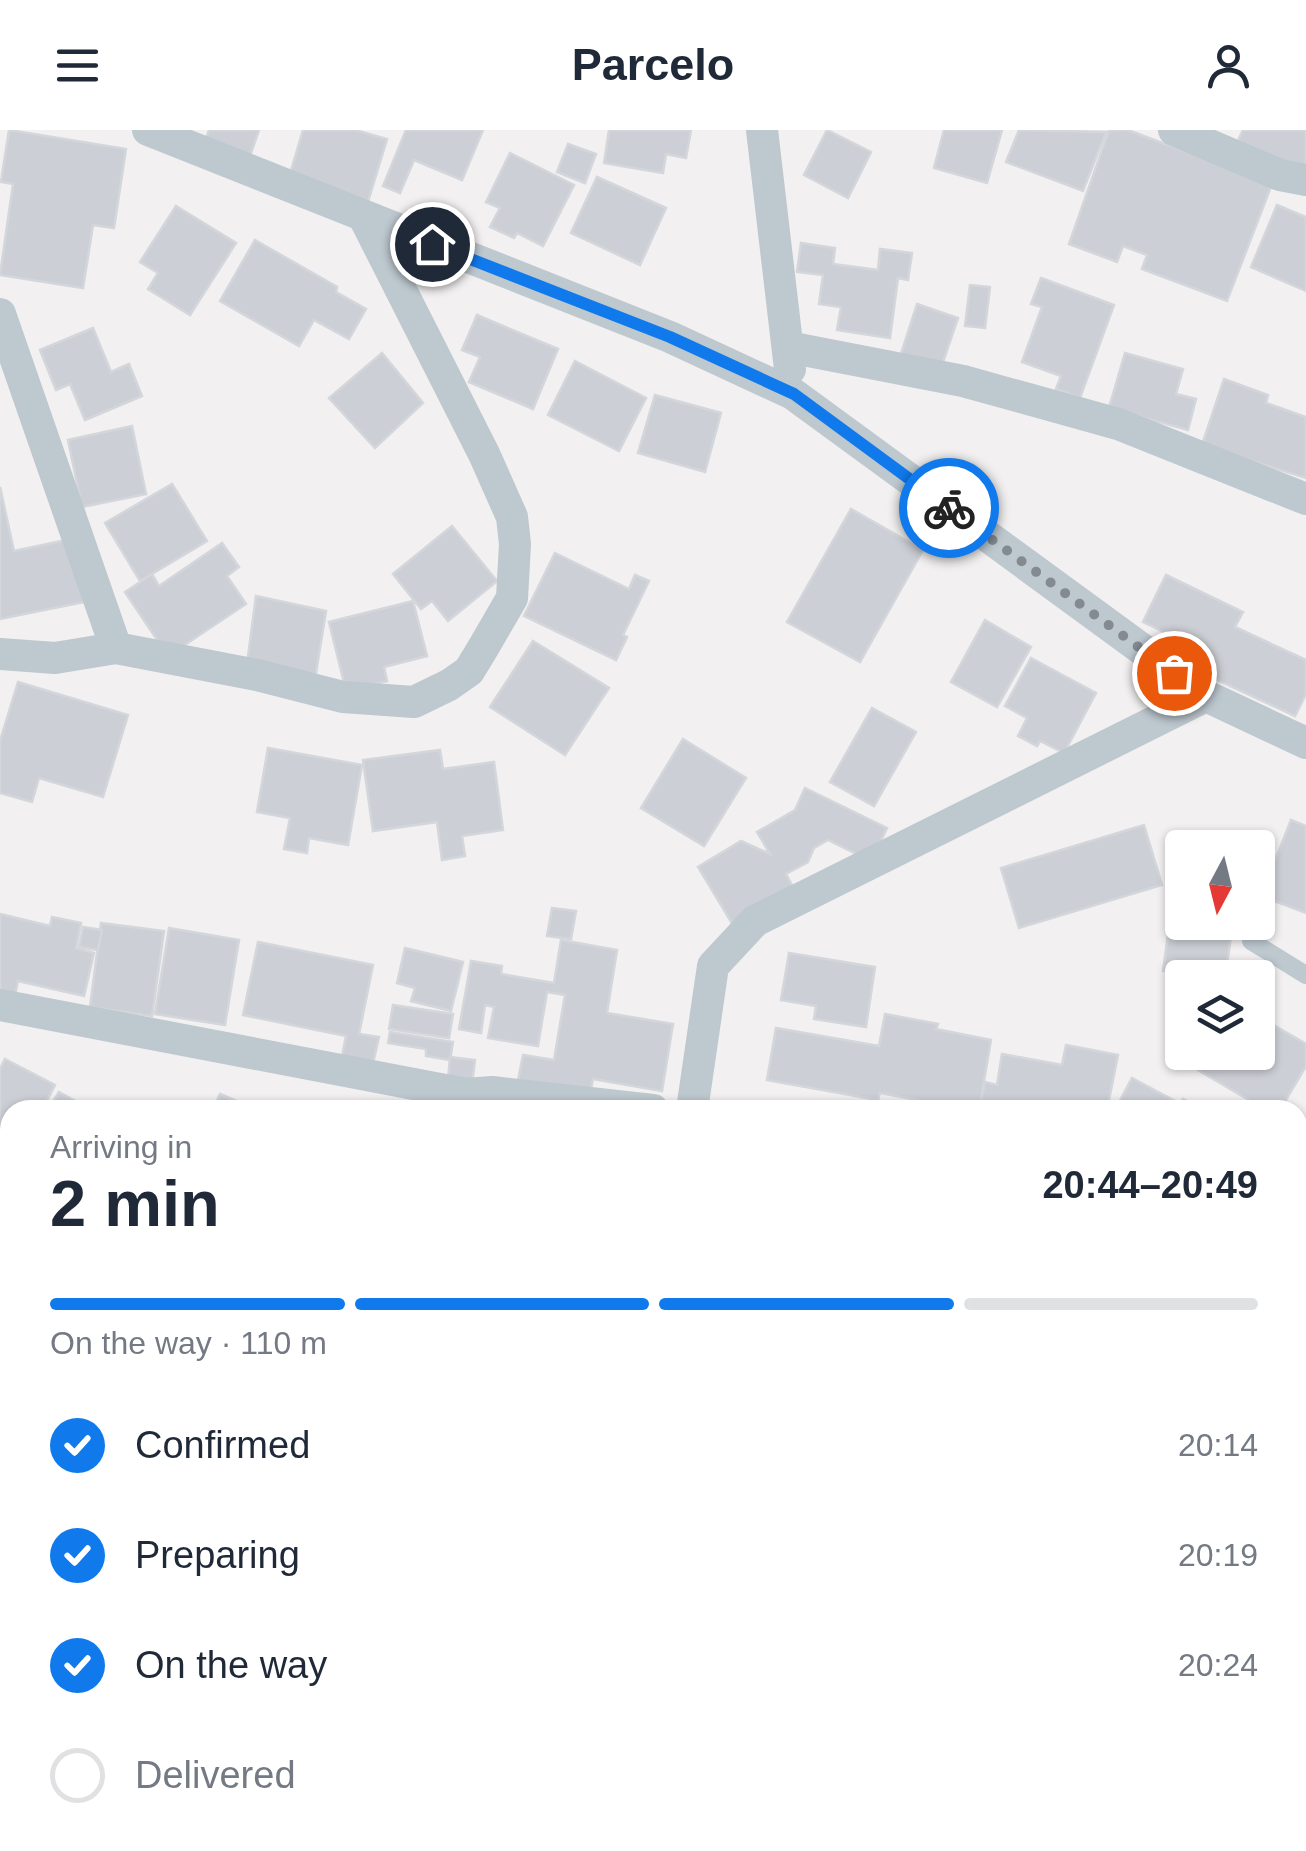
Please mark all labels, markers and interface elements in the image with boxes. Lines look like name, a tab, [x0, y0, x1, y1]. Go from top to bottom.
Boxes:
icon: menu	[50, 38, 105, 93]
icon: person	[1201, 38, 1256, 93]
text: Parcelo	[572, 39, 734, 90]
pin	[390, 202, 475, 287]
icon: home	[405, 217, 460, 272]
courier	[899, 458, 999, 558]
icon: bike	[922, 481, 977, 536]
pin	[1132, 631, 1217, 716]
icon: bag	[1147, 646, 1202, 701]
north arrow	[1165, 830, 1275, 940]
map controls	[1165, 830, 1275, 1070]
button: layers	[1165, 960, 1275, 1070]
text: Arriving in	[50, 1129, 192, 1165]
text: 20:44–20:49	[1042, 1164, 1258, 1206]
text: 2 min	[50, 1167, 220, 1240]
text: On the way · 110 m	[50, 1325, 327, 1361]
icon: check	[50, 1418, 105, 1473]
text: Confirmed	[135, 1424, 310, 1466]
text: 20:14	[1178, 1427, 1258, 1463]
icon: check	[50, 1528, 105, 1583]
text: Preparing	[135, 1534, 300, 1576]
text: 20:19	[1178, 1537, 1258, 1573]
icon: check	[50, 1638, 105, 1693]
text: On the way	[135, 1644, 327, 1686]
text: 20:24	[1178, 1647, 1258, 1683]
text: Delivered	[135, 1754, 296, 1796]

